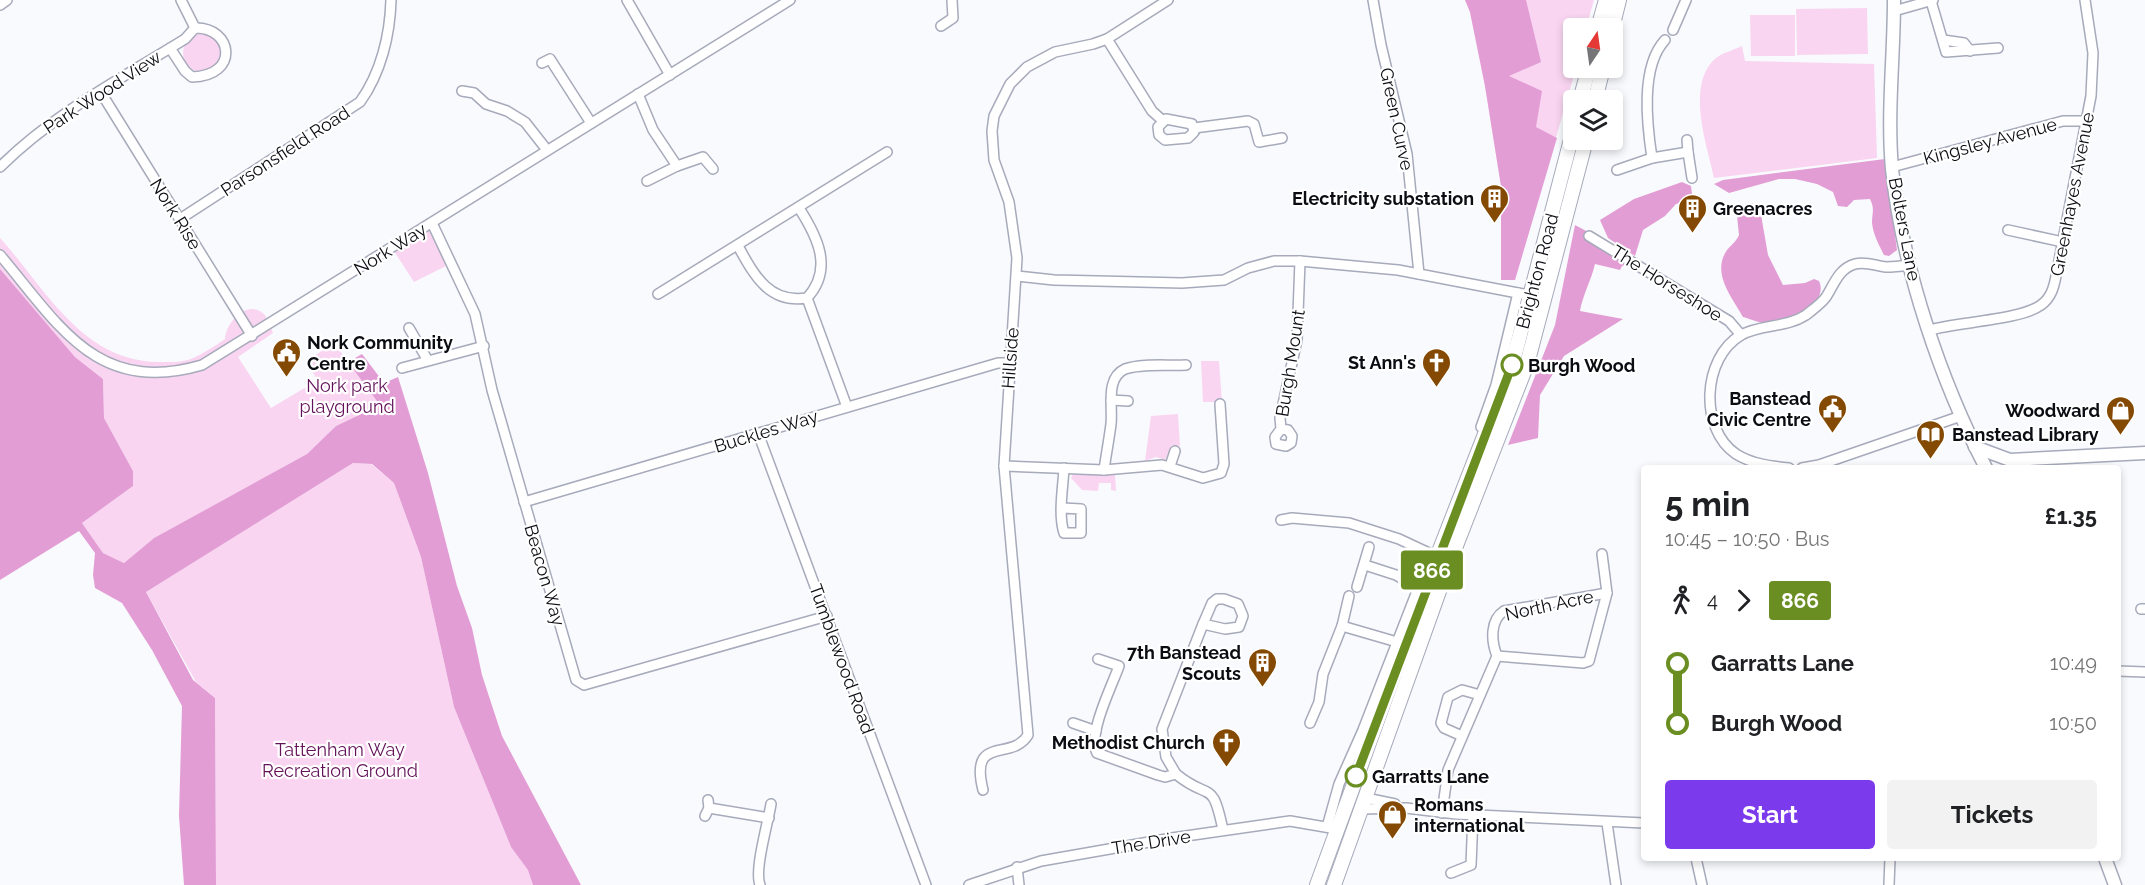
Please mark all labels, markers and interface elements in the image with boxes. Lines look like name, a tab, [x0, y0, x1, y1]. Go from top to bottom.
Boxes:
north arrow	[1563, 18, 1623, 78]
map controls	[1563, 18, 1623, 150]
street label: Park Wood View	[39, 46, 165, 138]
street label: Green Curve	[1376, 66, 1418, 173]
button: layers	[1563, 90, 1623, 150]
street label: Parsonsfield Road	[217, 102, 353, 200]
street label: Greenhayes Avenue	[2046, 110, 2098, 278]
street label: Kingsley Avenue	[1921, 113, 2060, 169]
street label: Nork Rise	[146, 175, 206, 254]
street label: Bolters Lane	[1885, 175, 1925, 283]
building icon: Electricity substation	[1479, 182, 1511, 224]
place label: Electricity substation	[1292, 188, 1474, 209]
building icon: Greenacres	[1676, 192, 1708, 234]
place label: Greenacres	[1713, 198, 1812, 219]
street label: Brighton Road	[1512, 211, 1562, 331]
street label: Nork Way	[350, 218, 430, 279]
street label: The Horseshoe	[1608, 241, 1727, 326]
street label: Burgh Mount	[1271, 308, 1309, 418]
street label: Hillside	[997, 326, 1023, 389]
place label: Nork Community Centre	[307, 332, 453, 374]
public building icon: Nork Community Centre	[270, 336, 302, 378]
church icon: St Ann's	[1421, 346, 1453, 388]
place label: St Ann's	[1348, 352, 1416, 373]
marker: Burgh Wood	[1501, 354, 1523, 376]
place label: Burgh Wood	[1528, 355, 1635, 376]
park label: Nork park playground	[299, 375, 395, 417]
place label: Banstead Civic Centre	[1707, 388, 1811, 430]
public building icon: Banstead Civic Centre	[1816, 392, 1848, 434]
shop icon: Woodward	[2105, 394, 2137, 436]
place label: Woodward	[2005, 400, 2100, 421]
street label: Buckles Way	[712, 405, 821, 457]
library icon: Banstead Library	[1915, 418, 1947, 460]
place label: Banstead Library	[1952, 424, 2099, 445]
text: 5 min	[1665, 485, 1750, 524]
text: £1.35	[2045, 503, 2097, 529]
street label: Beacon Way	[521, 522, 570, 628]
text: 10:45 – 10:50 · Bus	[1665, 527, 1830, 551]
line badge: 866	[1398, 550, 1466, 590]
text: 866	[1413, 558, 1451, 583]
street label: Tumblewood Road	[805, 581, 879, 737]
icon: walk	[1665, 584, 1698, 617]
icon: forward	[1727, 584, 1760, 617]
street label: North Acre	[1503, 585, 1595, 625]
text: 4	[1707, 588, 1718, 612]
text: 866	[1781, 588, 1819, 613]
place label: 7th Banstead Scouts	[1127, 642, 1241, 684]
building icon: 7th Banstead Scouts	[1246, 646, 1278, 688]
text: Garratts Lane	[1711, 650, 1854, 676]
text: 10:49	[2050, 651, 2097, 675]
text: Burgh Wood	[1711, 710, 1842, 736]
text: 10:50	[2049, 711, 2097, 735]
church icon: Methodist Church	[1210, 726, 1242, 768]
place label: Methodist Church	[1052, 732, 1205, 753]
park label: Tattenham Way Recreation Ground	[262, 739, 418, 781]
marker: Garratts Lane	[1345, 765, 1367, 787]
place label: Garratts Lane	[1372, 766, 1489, 787]
button: Start	[1665, 780, 1875, 849]
button: Tickets	[1887, 780, 2097, 849]
place label: Romans international	[1414, 794, 1525, 836]
shop icon: Romans international	[1377, 798, 1409, 840]
street label: The Drive	[1110, 825, 1192, 859]

